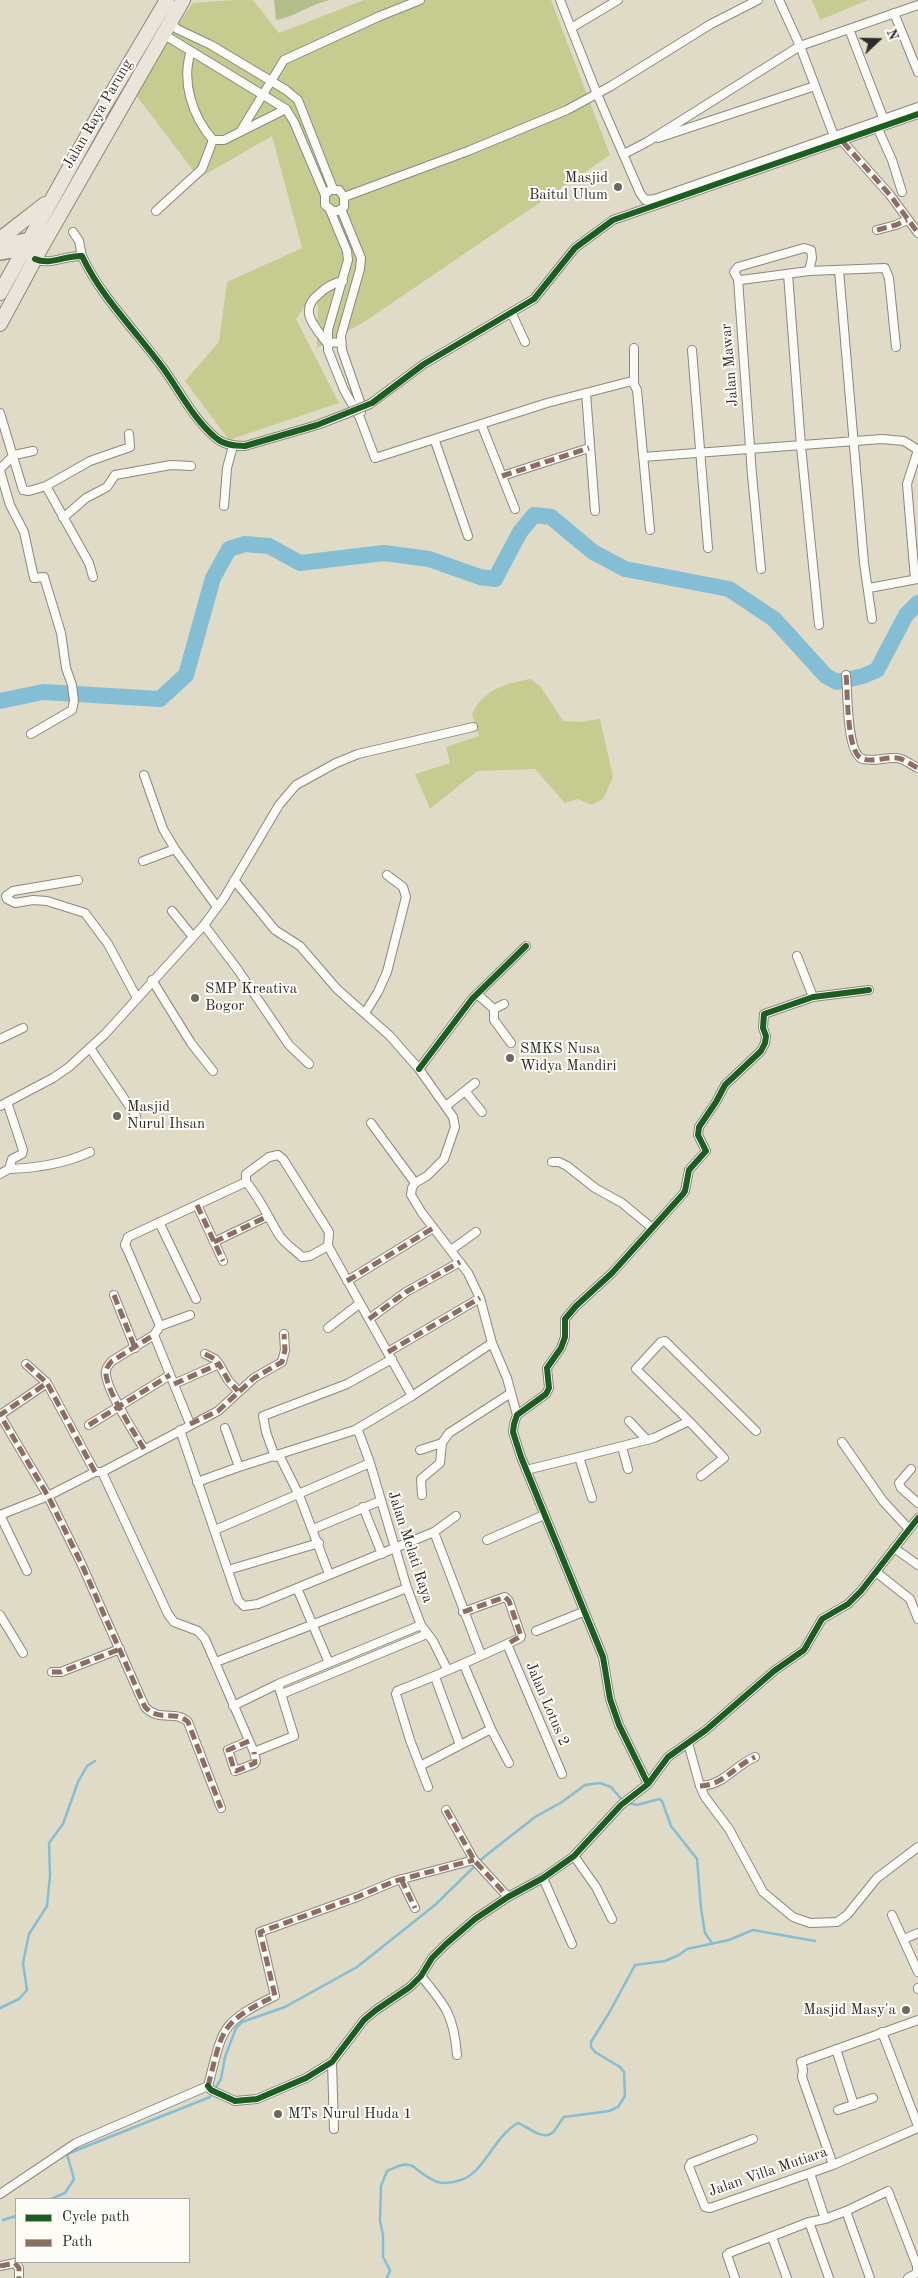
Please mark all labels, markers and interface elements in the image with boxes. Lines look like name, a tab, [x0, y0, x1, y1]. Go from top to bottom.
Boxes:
north arrow	[853, 15, 903, 65]
text: N	[884, 27, 900, 42]
street label: Jalan Raya Parung	[59, 56, 137, 172]
place label: Masjid Baitul Ulum	[529, 169, 608, 204]
marker: Masjid Baitul Ulum	[612, 181, 624, 193]
street label: Jalan Mawar	[717, 323, 743, 407]
place label: SMP Kreativa Bogor	[205, 980, 297, 1015]
marker: SMP Kreativa Bogor	[189, 992, 201, 1004]
place label: SMKS Nusa Widya Mandiri	[520, 1040, 616, 1075]
marker: SMKS Nusa Widya Mandiri	[504, 1052, 516, 1064]
place label: Masjid Nurul Ihsan	[127, 1098, 205, 1133]
marker: Masjid Nurul Ihsan	[111, 1110, 123, 1122]
street label: Jalan Melati Raya	[383, 1489, 437, 1605]
street label: Jalan Lotus 2	[521, 1659, 573, 1749]
place label: Masjid Masy'a	[803, 2001, 896, 2019]
marker: Masjid Masy'a	[900, 2004, 912, 2016]
place label: MTs Nurul Huda 1	[288, 2105, 412, 2123]
marker: MTs Nurul Huda 1	[272, 2108, 284, 2120]
street label: Jalan Villa Mutiara	[706, 2143, 830, 2201]
legend	[15, 2198, 190, 2263]
text: Cycle path	[62, 2210, 130, 2225]
text: Path	[62, 2235, 92, 2250]

